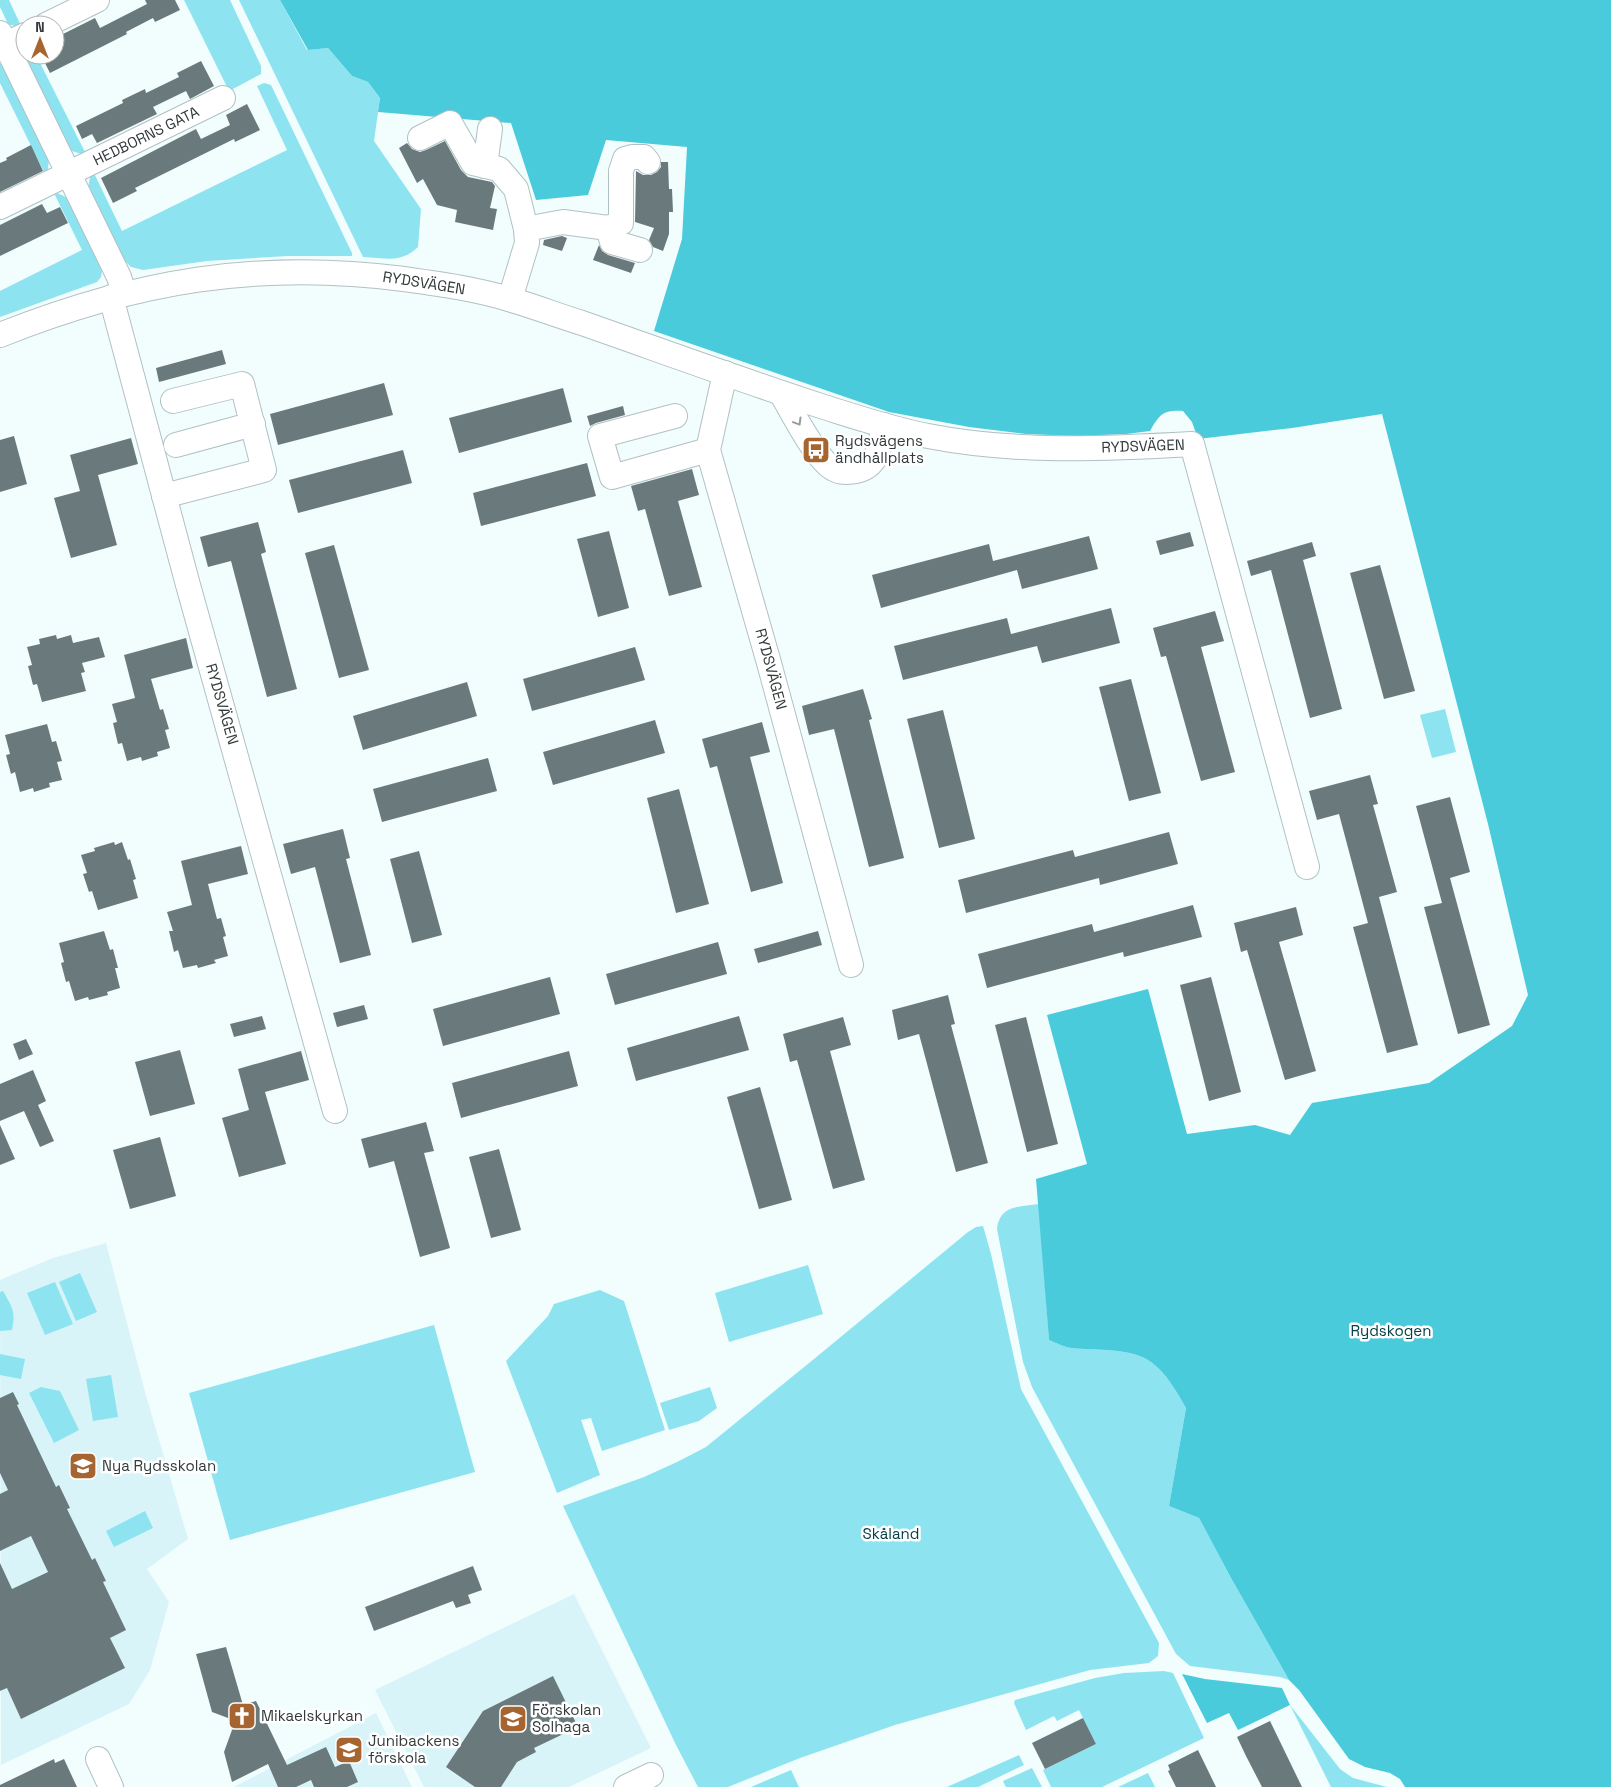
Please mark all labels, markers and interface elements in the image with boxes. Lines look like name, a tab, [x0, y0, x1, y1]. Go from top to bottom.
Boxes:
north arrow	[15, 15, 65, 65]
text: N	[35, 18, 45, 36]
street label: HEDBORNS GATA	[90, 101, 202, 169]
street label: RYDSVÄGEN	[381, 267, 467, 298]
one-way arrow	[792, 417, 802, 426]
place label: Rydsvägens ändhållplats	[835, 431, 924, 467]
bus stop icon: Rydsvägens ändhållplats	[801, 435, 831, 465]
street label: RYDSVÄGEN	[1101, 435, 1185, 456]
street label: RYDSVÄGEN	[752, 626, 791, 712]
street label: RYDSVÄGEN	[202, 661, 243, 747]
park label: Rydskogen	[1351, 1321, 1431, 1340]
school or university icon: Nya Rydsskolan	[68, 1451, 98, 1481]
place label: Nya Rydsskolan	[102, 1456, 216, 1475]
park label: Skåland	[863, 1524, 919, 1543]
place label: Förskolan Solhaga	[532, 1700, 601, 1736]
church icon: Mikaelskyrkan	[227, 1701, 257, 1731]
school or university icon: Förskolan Solhaga	[498, 1704, 528, 1734]
place label: Mikaelskyrkan	[261, 1706, 363, 1725]
place label: Junibackens förskola	[368, 1731, 459, 1767]
school or university icon: Junibackens förskola	[334, 1735, 364, 1765]

